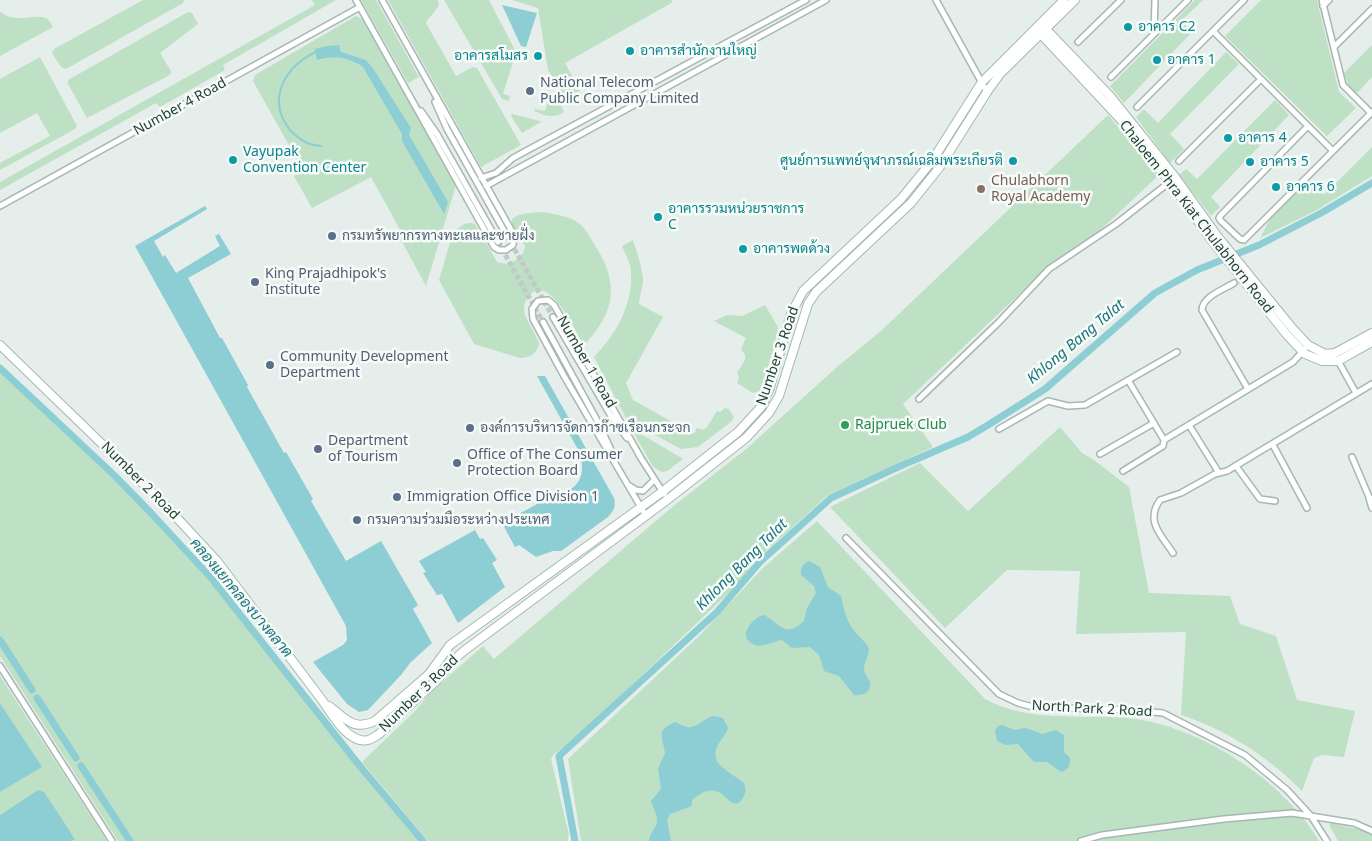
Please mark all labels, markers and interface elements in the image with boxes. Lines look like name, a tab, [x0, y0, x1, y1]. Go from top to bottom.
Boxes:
place label: อาคาร C2	[1138, 19, 1196, 35]
marker: อาคาร C2	[1122, 21, 1134, 33]
place label: อาคารสำนักงานใหญ่	[640, 43, 757, 59]
marker: อาคารสำนักงานใหญ่	[624, 45, 636, 57]
place label: อาคารสโมสร	[454, 48, 528, 64]
marker: อาคารสโมสร	[532, 50, 544, 62]
place label: อาคาร 1	[1167, 52, 1216, 68]
marker: อาคาร 1	[1151, 54, 1163, 66]
street label: Number 4 Road	[131, 75, 229, 139]
place label: National Telecom Public Company Limited	[540, 75, 699, 108]
marker: National Telecom Public Company Limited	[524, 85, 536, 97]
street label: Chaloem Phra Kiat Chulabhorn Road	[1115, 117, 1277, 317]
place label: อาคาร 4	[1238, 130, 1287, 146]
marker: อาคาร 4	[1222, 132, 1234, 144]
place label: Vayupak Convention Center	[243, 144, 366, 176]
place label: ศูนย์การแพทย์จุฬาภรณ์เฉลิมพระเกียรติ	[780, 153, 1003, 169]
marker: Vayupak Convention Center	[227, 154, 239, 166]
place label: อาคาร 5	[1260, 154, 1309, 170]
marker: ศูนย์การแพทย์จุฬาภรณ์เฉลิมพระเกียรติ	[1007, 155, 1019, 167]
marker: อาคาร 5	[1244, 156, 1256, 168]
place label: Chulabhorn Royal Academy	[991, 173, 1090, 206]
place label: อาคาร 6	[1286, 179, 1335, 195]
marker: อาคาร 6	[1270, 181, 1282, 193]
marker: Chulabhorn Royal Academy	[975, 183, 987, 195]
place label: อาคารรวมหน่วยราชการ C	[668, 201, 804, 233]
marker: อาคารรวมหน่วยราชการ C	[652, 211, 664, 223]
place label: กรมทรัพยากรทางทะเลและชายฝั่ง	[342, 228, 535, 244]
marker: กรมทรัพยากรทางทะเลและชายฝั่ง	[326, 230, 338, 242]
place label: อาคารพดด้วง	[753, 241, 830, 257]
marker: อาคารพดด้วง	[737, 243, 749, 255]
place label: King Prajadhipok's Institute	[265, 266, 386, 298]
marker: King Prajadhipok's Institute	[249, 276, 261, 288]
water label: Khlong Bang Talat	[1024, 296, 1128, 388]
street label: Number 3 Road	[753, 304, 803, 408]
street label: Number 1 Road	[553, 313, 619, 411]
place label: Community Development Department	[280, 349, 448, 382]
marker: Community Development Department	[264, 359, 276, 371]
place label: Rajpruek Club	[855, 417, 947, 433]
marker: Rajpruek Club	[839, 419, 851, 431]
place label: องค์การบริหารจัดการก๊าซเรือนกระจก	[480, 420, 691, 436]
marker: องค์การบริหารจัดการก๊าซเรือนกระจก	[464, 422, 476, 434]
place label: Department of Tourism	[328, 433, 408, 466]
street label: Number 2 Road	[97, 438, 183, 524]
marker: Department of Tourism	[312, 443, 324, 455]
place label: Office of The Consumer Protection Board	[467, 447, 622, 480]
marker: Office of The Consumer Protection Board	[451, 457, 463, 469]
place label: Immigration Office Division 1	[407, 489, 599, 505]
marker: Immigration Office Division 1	[391, 491, 403, 503]
place label: กรมความร่วมมือระหว่างประเทศ	[367, 512, 550, 528]
marker: กรมความร่วมมือระหว่างประเทศ	[351, 514, 363, 526]
water label: Khlong Bang Talat	[693, 516, 791, 614]
water label: คลองแยกคลองบางตลาด	[186, 535, 296, 661]
street label: Number 3 Road	[376, 652, 462, 736]
street label: North Park 2 Road	[1031, 697, 1153, 721]

